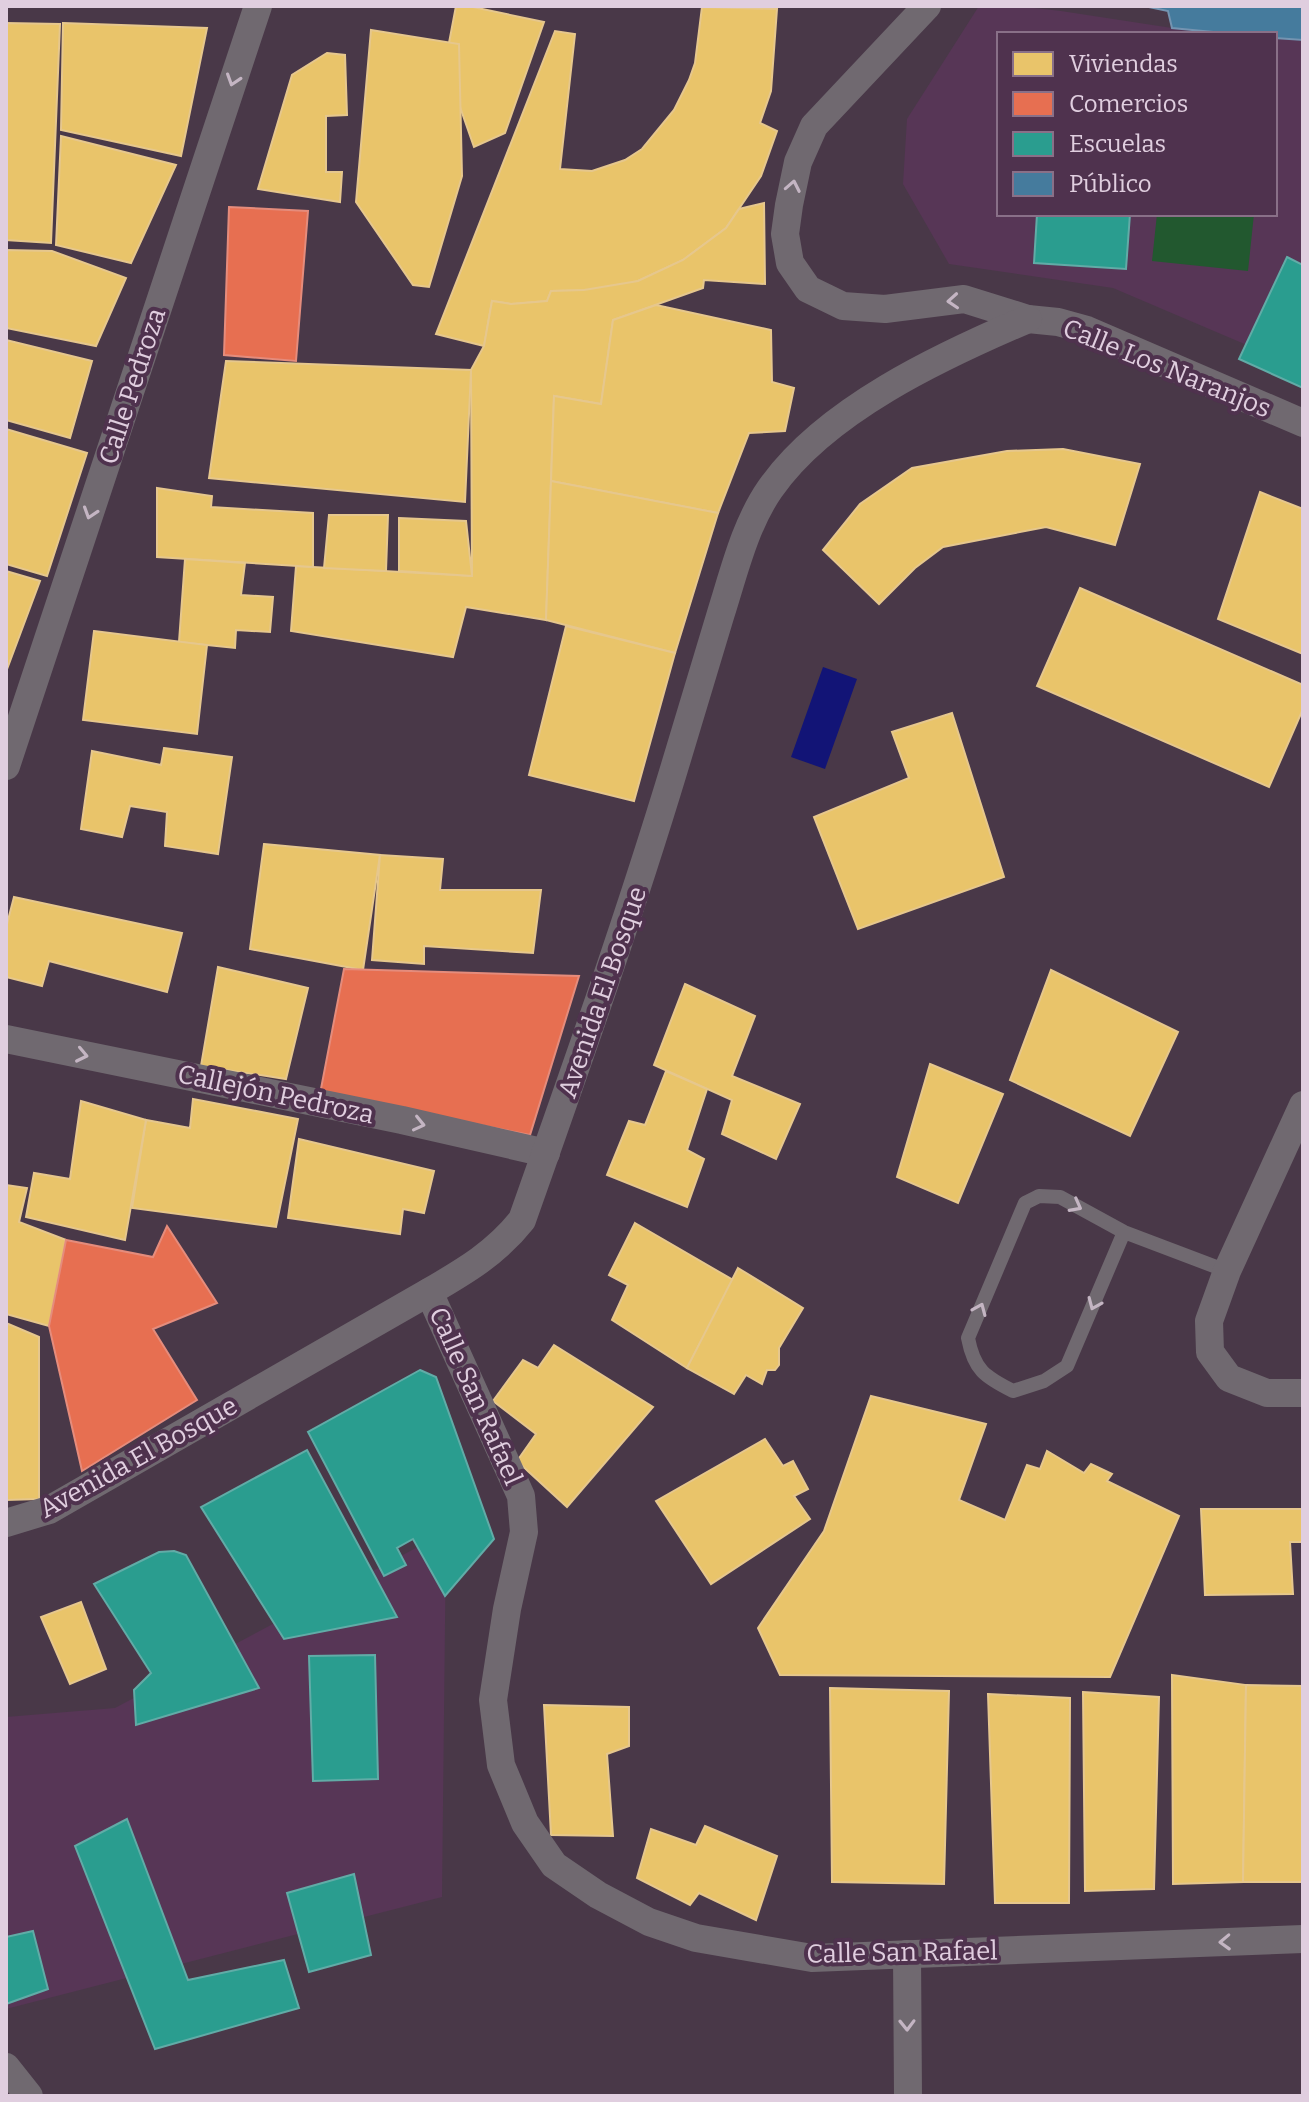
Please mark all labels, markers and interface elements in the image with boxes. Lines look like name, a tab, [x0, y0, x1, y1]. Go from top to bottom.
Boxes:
legend	[997, 32, 1277, 216]
text: Viviendas	[1069, 50, 1178, 78]
one-way arrow	[227, 72, 243, 86]
text: Comercios	[1069, 90, 1188, 118]
text: Escuelas	[1069, 130, 1166, 158]
text: Público	[1069, 170, 1152, 198]
one-way arrow	[784, 180, 801, 193]
one-way arrow	[947, 292, 960, 309]
street label: Calle Pedroza	[93, 304, 172, 468]
street label: Calle Los Naranjos	[1058, 313, 1275, 424]
one-way arrow	[83, 506, 99, 519]
street label: Avenida El Bosque	[552, 882, 653, 1102]
one-way arrow	[76, 1045, 89, 1062]
street label: Callejón Pedroza	[175, 1059, 377, 1130]
one-way arrow	[412, 1115, 426, 1132]
one-way arrow	[1067, 1196, 1081, 1212]
one-way arrow	[1087, 1296, 1103, 1310]
street label: Calle San Rafael	[422, 1302, 529, 1490]
one-way arrow	[970, 1303, 987, 1317]
street label: Avenida El Bosque	[34, 1390, 243, 1525]
one-way arrow	[1218, 1933, 1231, 1950]
street label: Calle San Rafael	[806, 1935, 998, 1970]
one-way arrow	[899, 2019, 916, 2032]

